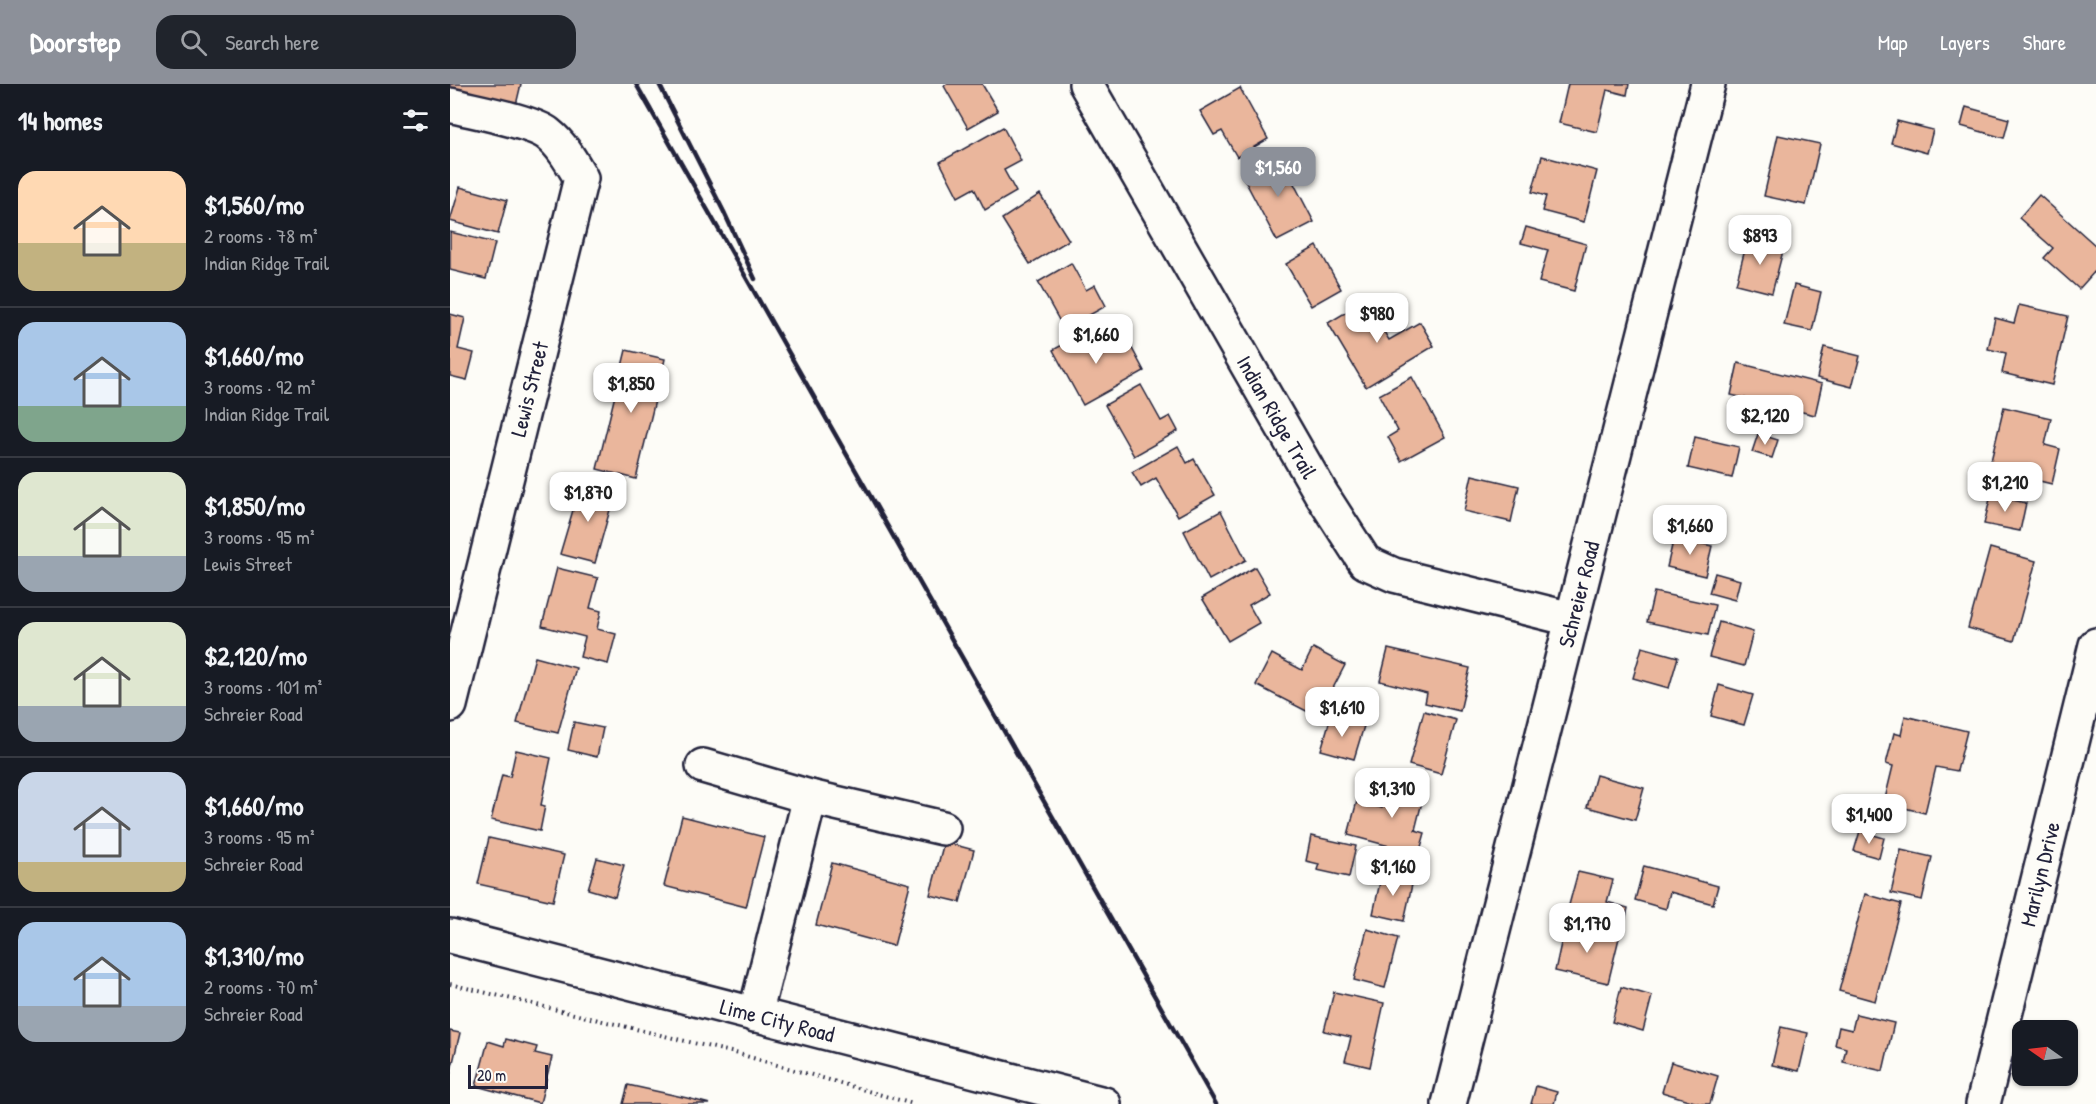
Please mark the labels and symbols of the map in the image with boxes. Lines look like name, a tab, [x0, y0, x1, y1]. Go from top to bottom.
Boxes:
pin: $1,560	[1229, 147, 1327, 198]
pin: $893	[1724, 215, 1796, 266]
pin: $980	[1341, 293, 1413, 344]
pin: $1,660	[1047, 314, 1145, 365]
street label: Lewis Street	[503, 338, 555, 440]
street label: Indian Ridge Trail	[1230, 350, 1325, 484]
pin: $1,850	[582, 363, 680, 414]
pin: $2,120	[1716, 395, 1814, 446]
pin: $1,210	[1956, 462, 2054, 513]
pin: $1,870	[539, 472, 637, 523]
pin: $1,660	[1641, 505, 1739, 556]
street label: Schreier Road	[1551, 538, 1606, 650]
pin: $1,610	[1293, 687, 1391, 738]
pin: $1,310	[1343, 768, 1441, 819]
pin: $1,400	[1820, 794, 1918, 845]
street label: Marilyn Drive	[2012, 818, 2067, 929]
pin: $1,160	[1344, 846, 1442, 897]
pin: $1,170	[1538, 903, 1636, 954]
street label: Lime City Road	[717, 991, 838, 1049]
north arrow	[2012, 1020, 2078, 1086]
scale bar	[468, 1062, 548, 1090]

